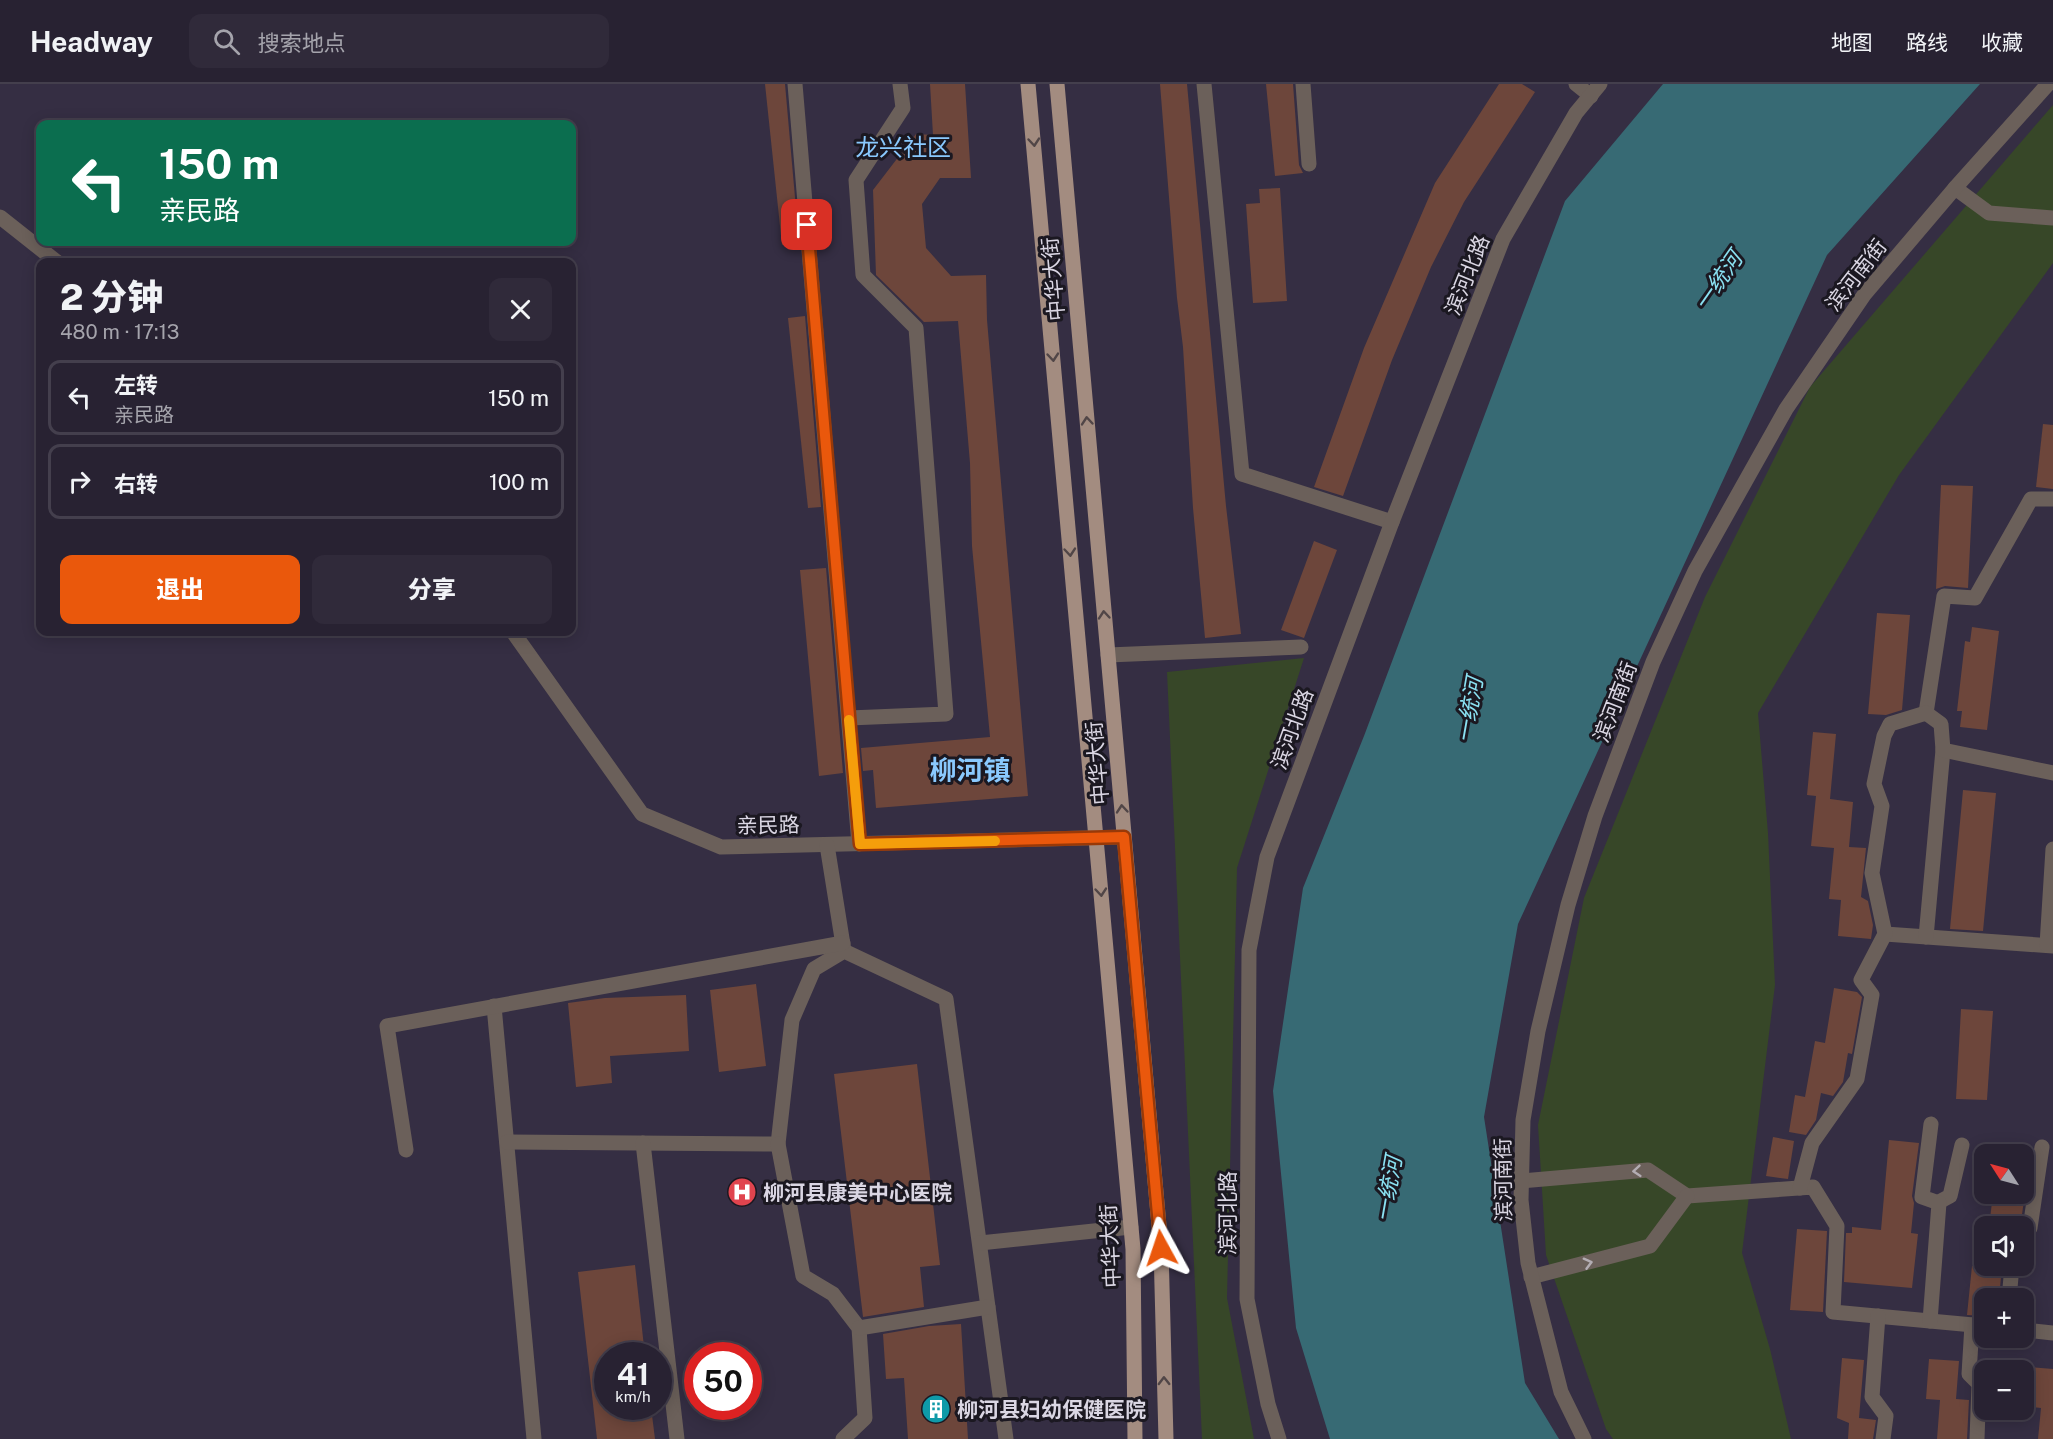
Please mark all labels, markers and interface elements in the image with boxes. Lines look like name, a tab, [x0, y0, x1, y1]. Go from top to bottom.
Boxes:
search box	[189, 14, 609, 68]
text: Headway	[30, 25, 153, 58]
icon: search	[210, 25, 243, 58]
text: 搜索地点	[258, 30, 346, 56]
text: 地图	[1831, 30, 1873, 55]
text: 路线	[1906, 30, 1948, 55]
text: 收藏	[1981, 30, 2023, 55]
district label: 龙兴社区	[855, 133, 951, 161]
one-way arrow	[1027, 138, 1040, 147]
text: 150 m	[159, 139, 279, 188]
icon: left	[60, 144, 138, 222]
text: 亲民路	[159, 194, 240, 226]
pin	[781, 199, 832, 250]
icon: arrive	[790, 208, 823, 241]
street label: 滨河北路	[1440, 231, 1494, 319]
street label: 滨河南街	[1820, 234, 1892, 316]
street label: 中华大街	[1037, 236, 1069, 322]
water label: 一统河	[1688, 243, 1750, 315]
text: 2 分钟	[60, 276, 163, 318]
button: close	[489, 278, 552, 341]
text: 480 m · 17:13	[60, 320, 179, 344]
one-way arrow	[1046, 353, 1059, 362]
text: 左转	[114, 372, 158, 398]
icon: left	[63, 381, 96, 414]
text: 150 m	[488, 385, 549, 411]
text: 亲民路	[114, 403, 174, 427]
one-way arrow	[1081, 416, 1094, 425]
icon: right	[63, 465, 96, 498]
text: 100 m	[489, 469, 549, 495]
text: 右转	[114, 471, 158, 497]
one-way arrow	[1063, 547, 1076, 556]
button: 退出	[60, 555, 300, 624]
button: 分享	[312, 555, 552, 624]
one-way arrow	[1098, 611, 1111, 620]
street label: 滨河南街	[1588, 658, 1642, 746]
water label: 一统河	[1450, 671, 1488, 745]
street label: 滨河北路	[1266, 685, 1318, 773]
street label: 中华大街	[1081, 720, 1113, 806]
district label: 柳河镇	[930, 754, 1011, 786]
one-way arrow	[1116, 805, 1129, 814]
street label: 亲民路	[736, 812, 800, 838]
one-way arrow	[1094, 888, 1107, 897]
street label: 滨河南街	[1490, 1138, 1516, 1222]
north arrow	[1974, 1144, 2034, 1204]
map controls	[1974, 1144, 2034, 1420]
water label: 一统河	[1369, 1150, 1407, 1224]
one-way arrow	[1633, 1164, 1642, 1177]
street label: 滨河北路	[1215, 1171, 1240, 1255]
hospital icon: 柳河县康美中心医院	[726, 1176, 758, 1208]
place label: 柳河县康美中心医院	[763, 1180, 952, 1205]
street label: 中华大街	[1095, 1203, 1125, 1289]
position arrow	[1129, 1216, 1193, 1280]
button: sound	[1974, 1216, 2034, 1276]
one-way arrow	[1583, 1257, 1593, 1270]
button: +	[1974, 1288, 2034, 1348]
speed limit sign: 50	[684, 1342, 762, 1420]
text: 41	[617, 1356, 649, 1392]
button: −	[1974, 1360, 2034, 1420]
one-way arrow	[1158, 1376, 1171, 1385]
text: km/h	[615, 1388, 651, 1405]
building icon: 柳河县妇幼保健医院	[920, 1393, 952, 1425]
place label: 柳河县妇幼保健医院	[957, 1397, 1146, 1422]

